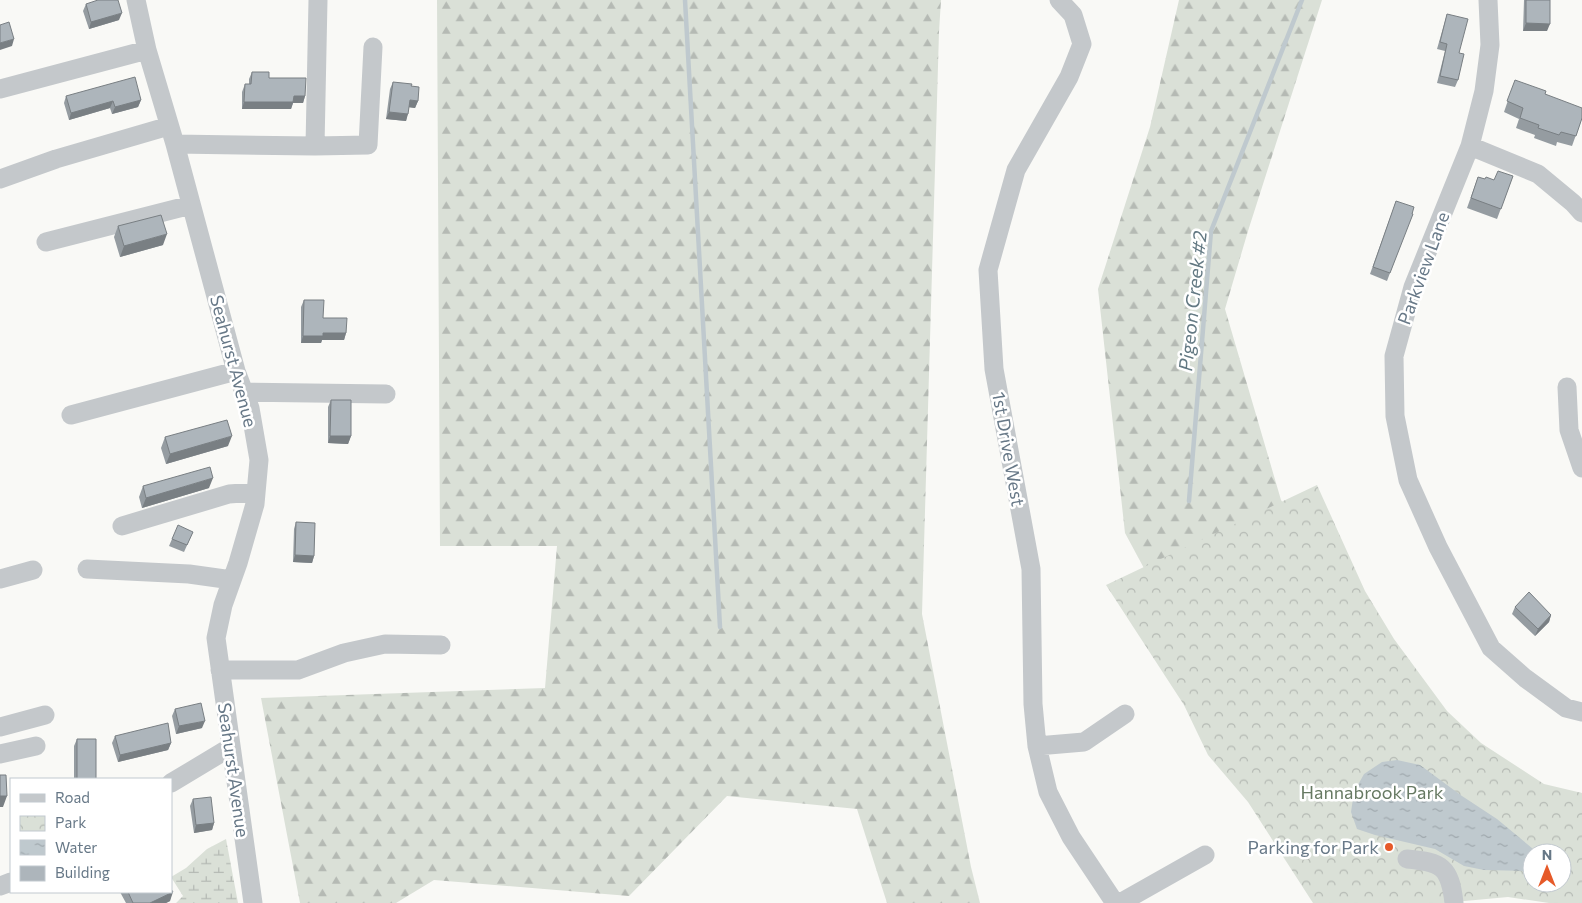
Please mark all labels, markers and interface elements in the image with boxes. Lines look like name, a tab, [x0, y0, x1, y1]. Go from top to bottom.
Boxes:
street label: Parkview Lane	[1392, 209, 1454, 327]
water label: Pigeon Creek #2	[1173, 229, 1211, 372]
street label: Seahurst Avenue	[206, 293, 262, 429]
street label: 1st Drive West	[988, 390, 1030, 508]
street label: Seahurst Avenue	[214, 701, 254, 839]
legend	[10, 778, 172, 893]
park label: Hannabrook Park	[1301, 781, 1444, 803]
text: Road	[55, 788, 90, 806]
text: Park	[55, 813, 86, 831]
place label: Parking for Park	[1247, 836, 1379, 858]
text: Water	[55, 838, 97, 856]
marker: Parking for Park	[1383, 841, 1395, 853]
north arrow	[1522, 843, 1572, 893]
text: N	[1542, 846, 1552, 863]
text: Building	[55, 863, 110, 881]

